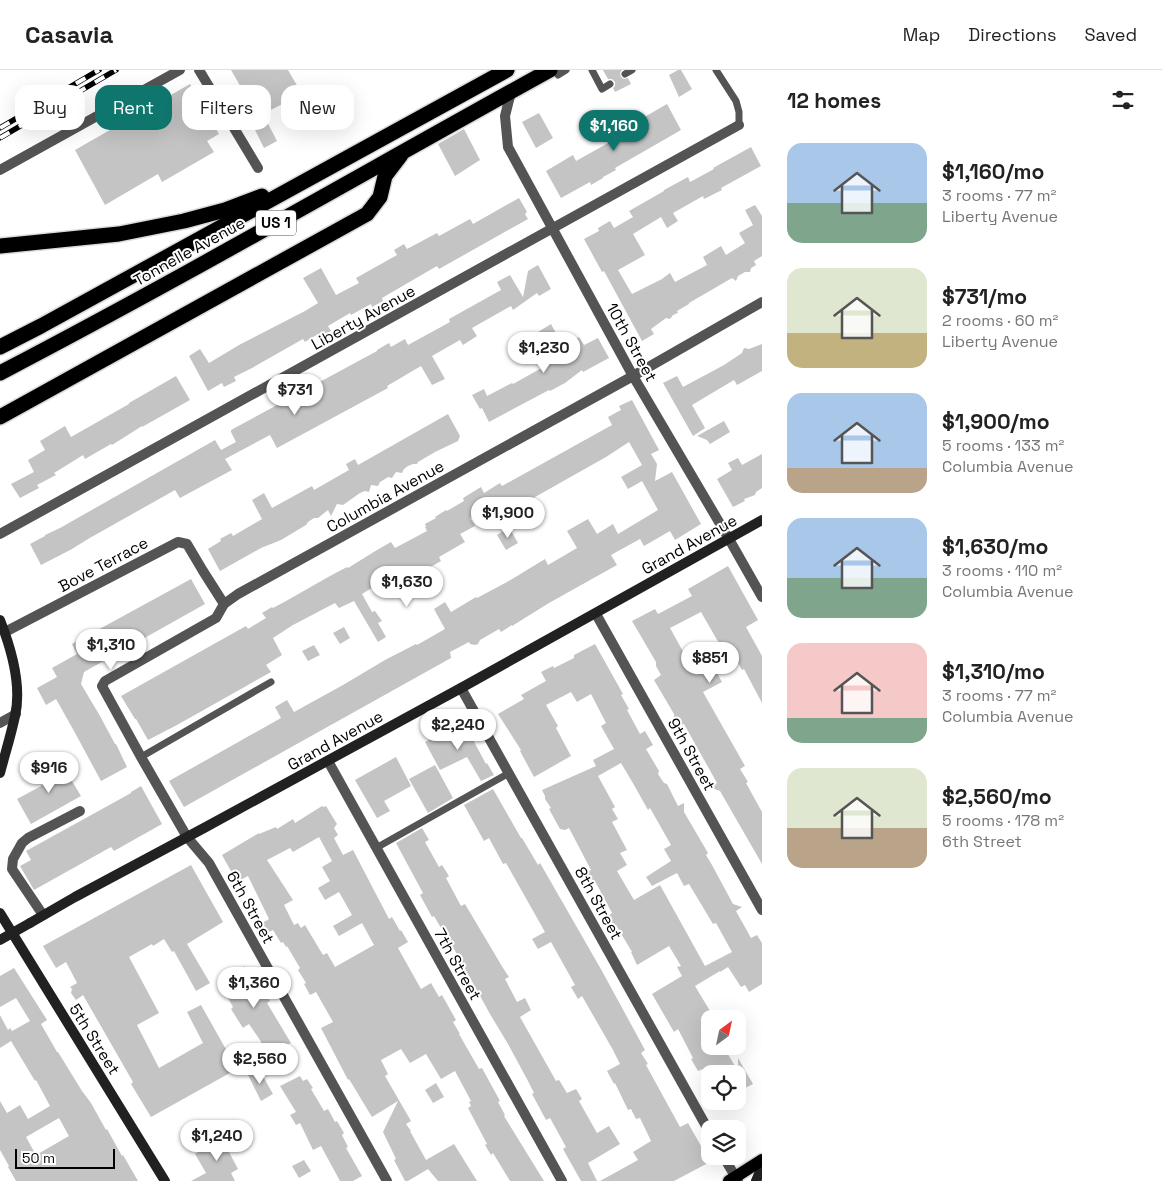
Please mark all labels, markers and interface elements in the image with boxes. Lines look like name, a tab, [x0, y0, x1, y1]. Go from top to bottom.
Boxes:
text: Casavia	[25, 19, 113, 50]
text: Map	[903, 23, 940, 46]
text: Directions	[968, 23, 1057, 46]
text: Saved	[1085, 23, 1137, 46]
chip: Buy	[15, 85, 85, 130]
chip: Rent	[95, 85, 172, 130]
chip: Filters	[182, 85, 271, 130]
chip: New	[281, 85, 354, 130]
icon: filters	[1109, 86, 1137, 114]
text: 12 homes	[787, 87, 881, 114]
pin: $1,160	[573, 109, 655, 152]
text: $1,160	[590, 115, 638, 136]
text: $1,160/mo	[942, 158, 1044, 185]
icon: home	[827, 163, 887, 223]
text: 3 rooms · 77 m²	[942, 185, 1056, 206]
text: Liberty Avenue	[942, 206, 1058, 227]
road number: US 1	[256, 210, 296, 236]
street label: Tonnelle Avenue	[130, 212, 249, 291]
street label: Liberty Avenue	[307, 280, 419, 355]
text: $731/mo	[942, 283, 1027, 310]
icon: home	[827, 288, 887, 348]
street label: 10th Street	[601, 299, 662, 385]
text: 2 rooms · 60 m²	[942, 310, 1058, 331]
text: Liberty Avenue	[942, 331, 1058, 352]
pin: $1,230	[503, 332, 585, 374]
text: $1,230	[518, 337, 570, 358]
pin: $731	[265, 374, 325, 416]
text: $731	[277, 379, 313, 400]
text: $1,900/mo	[942, 408, 1049, 435]
icon: home	[827, 413, 887, 473]
text: 5 rooms · 133 m²	[942, 435, 1064, 456]
street label: Columbia Avenue	[323, 455, 448, 537]
text: Columbia Avenue	[942, 456, 1073, 477]
pin: $1,900	[467, 496, 549, 539]
text: $1,900	[482, 502, 534, 523]
street label: Grand Avenue	[638, 510, 741, 579]
street label: Bove Terrace	[55, 532, 152, 597]
text: $1,630/mo	[942, 533, 1048, 560]
icon: home	[827, 538, 887, 598]
text: 3 rooms · 110 m²	[942, 560, 1062, 581]
pin: $1,630	[366, 566, 448, 608]
text: $1,630	[381, 571, 433, 592]
text: Columbia Avenue	[942, 581, 1073, 602]
pin: $1,310	[70, 628, 152, 671]
text: $1,310	[87, 634, 135, 655]
pin: $851	[680, 642, 740, 684]
text: $851	[692, 647, 728, 668]
text: $1,310/mo	[942, 658, 1045, 685]
icon: home	[827, 663, 887, 723]
text: 3 rooms · 77 m²	[942, 685, 1056, 706]
street label: Grand Avenue	[284, 706, 387, 775]
text: Columbia Avenue	[942, 706, 1073, 727]
pin: $2,240	[417, 708, 499, 751]
text: $2,240	[431, 714, 485, 735]
street label: 9th Street	[663, 714, 720, 794]
pin: $916	[19, 752, 79, 794]
text: $916	[31, 757, 67, 778]
text: $2,560/mo	[942, 783, 1052, 810]
icon: home	[827, 788, 887, 848]
text: 5 rooms · 178 m²	[942, 810, 1064, 831]
text: 6th Street	[942, 831, 1022, 852]
street label: 8th Street	[570, 863, 627, 943]
street label: 6th Street	[222, 867, 279, 947]
street label: 7th Street	[429, 925, 486, 1004]
pin: $1,360	[213, 966, 295, 1009]
text: $1,360	[228, 972, 280, 993]
street label: 5th Street	[65, 1000, 125, 1079]
north arrow	[701, 1010, 746, 1055]
map controls	[701, 1010, 746, 1165]
pin: $2,560	[219, 1042, 301, 1085]
text: $2,560	[233, 1048, 287, 1069]
button: locate	[701, 1065, 746, 1110]
pin: $1,240	[176, 1120, 258, 1162]
button: layers	[701, 1120, 746, 1165]
text: $1,240	[191, 1125, 243, 1146]
scale bar	[15, 1146, 115, 1169]
text: 50 m	[22, 1149, 55, 1167]

